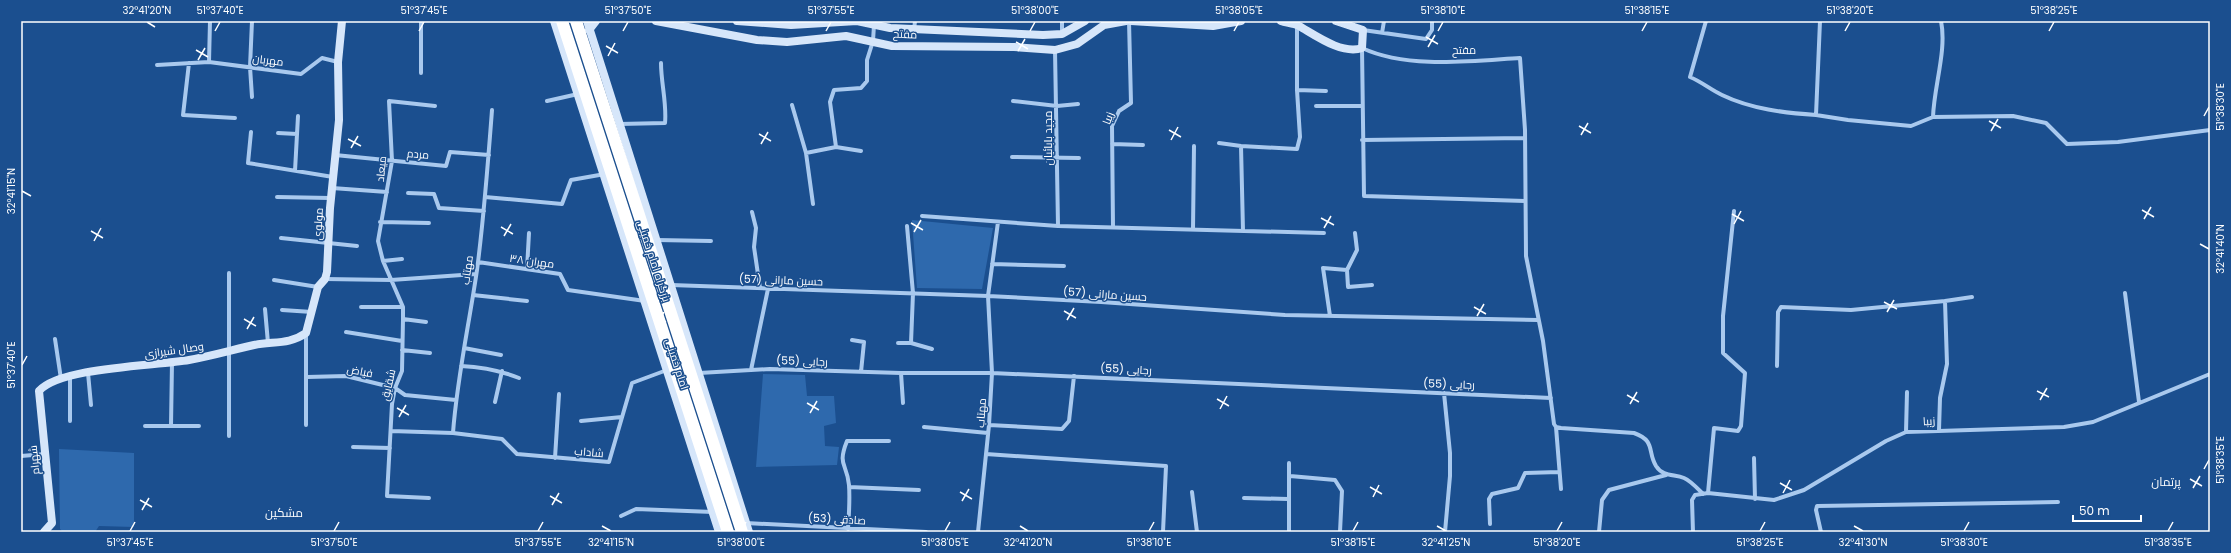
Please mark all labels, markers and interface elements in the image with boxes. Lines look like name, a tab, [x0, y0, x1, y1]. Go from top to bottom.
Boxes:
text: 32°41'20"N	[123, 3, 171, 18]
text: 51°37'40"E	[196, 3, 244, 18]
text: 51°37'45"E	[400, 3, 448, 18]
text: 51°37'50"E	[604, 3, 652, 18]
text: 51°37'55"E	[807, 3, 855, 18]
text: 51°38'00"E	[1011, 3, 1059, 18]
text: 51°38'05"E	[1215, 3, 1263, 18]
text: 51°38'10"E	[1421, 3, 1465, 18]
text: 51°38'15"E	[1625, 3, 1669, 18]
text: 51°38'20"E	[1826, 3, 1874, 18]
text: 51°38'25"E	[2030, 3, 2078, 18]
street label: مفتح	[893, 26, 917, 42]
street label: مفتح	[1452, 42, 1476, 58]
street label: مهربان	[252, 50, 284, 70]
text: 51°38'30"E	[2213, 83, 2228, 131]
street label: زیبا	[1098, 109, 1118, 127]
street label: مجید بابائیان	[1040, 111, 1056, 165]
street label: مردم	[406, 145, 430, 163]
street label: میعاد	[372, 155, 390, 183]
text: 32°41'15"N	[4, 168, 19, 214]
street label: مولوی	[309, 207, 327, 241]
street label: بزرگراه امام خمینی	[633, 218, 675, 304]
text: 32°41'40"N	[2213, 224, 2228, 274]
street label: مهران ۳۸	[509, 250, 555, 272]
street label: مهتاب	[457, 254, 477, 286]
street label: حسین مارانی (57)	[739, 271, 823, 289]
street label: حسین مارانی (57)	[1062, 283, 1148, 305]
street label: امام خمینی	[661, 336, 693, 392]
street label: وصال شیرازی	[143, 338, 205, 362]
text: 51°37'40"E	[4, 341, 19, 389]
street label: رجایی (55)	[776, 352, 828, 370]
street label: رجایی (55)	[1100, 360, 1152, 378]
street label: فیاض	[346, 361, 374, 381]
street label: شقایق	[377, 368, 399, 402]
street label: رجایی (55)	[1423, 375, 1475, 393]
street label: مهتاب	[972, 398, 990, 428]
street label: زیبا	[1922, 413, 1936, 429]
text: 51°38'35"E	[2213, 436, 2228, 484]
street label: شاداب	[574, 443, 604, 461]
street label: شهرام	[25, 444, 43, 476]
district label: پرتمان	[2151, 473, 2182, 491]
scale bar	[2073, 497, 2141, 523]
text: 50 m	[2079, 502, 2110, 519]
district label: مشکین	[265, 504, 303, 521]
street label: صادقی (53)	[808, 509, 866, 529]
text: 51°37'45"E	[106, 535, 154, 550]
text: 51°37'50"E	[310, 535, 358, 550]
text: 51°37'55"E	[514, 535, 562, 550]
text: 32°41'15"N	[588, 535, 634, 550]
text: 51°38'00"E	[717, 535, 765, 550]
text: 51°38'05"E	[921, 535, 969, 550]
text: 32°41'20"N	[1004, 535, 1052, 550]
text: 51°38'10"E	[1127, 535, 1171, 550]
text: 51°38'15"E	[1331, 535, 1375, 550]
text: 32°41'25"N	[1422, 535, 1470, 550]
text: 51°38'20"E	[1533, 535, 1581, 550]
text: 51°38'25"E	[1736, 535, 1784, 550]
text: 32°41'30"N	[1839, 535, 1887, 550]
text: 51°38'30"E	[1940, 535, 1988, 550]
text: 51°38'35"E	[2144, 535, 2192, 550]

